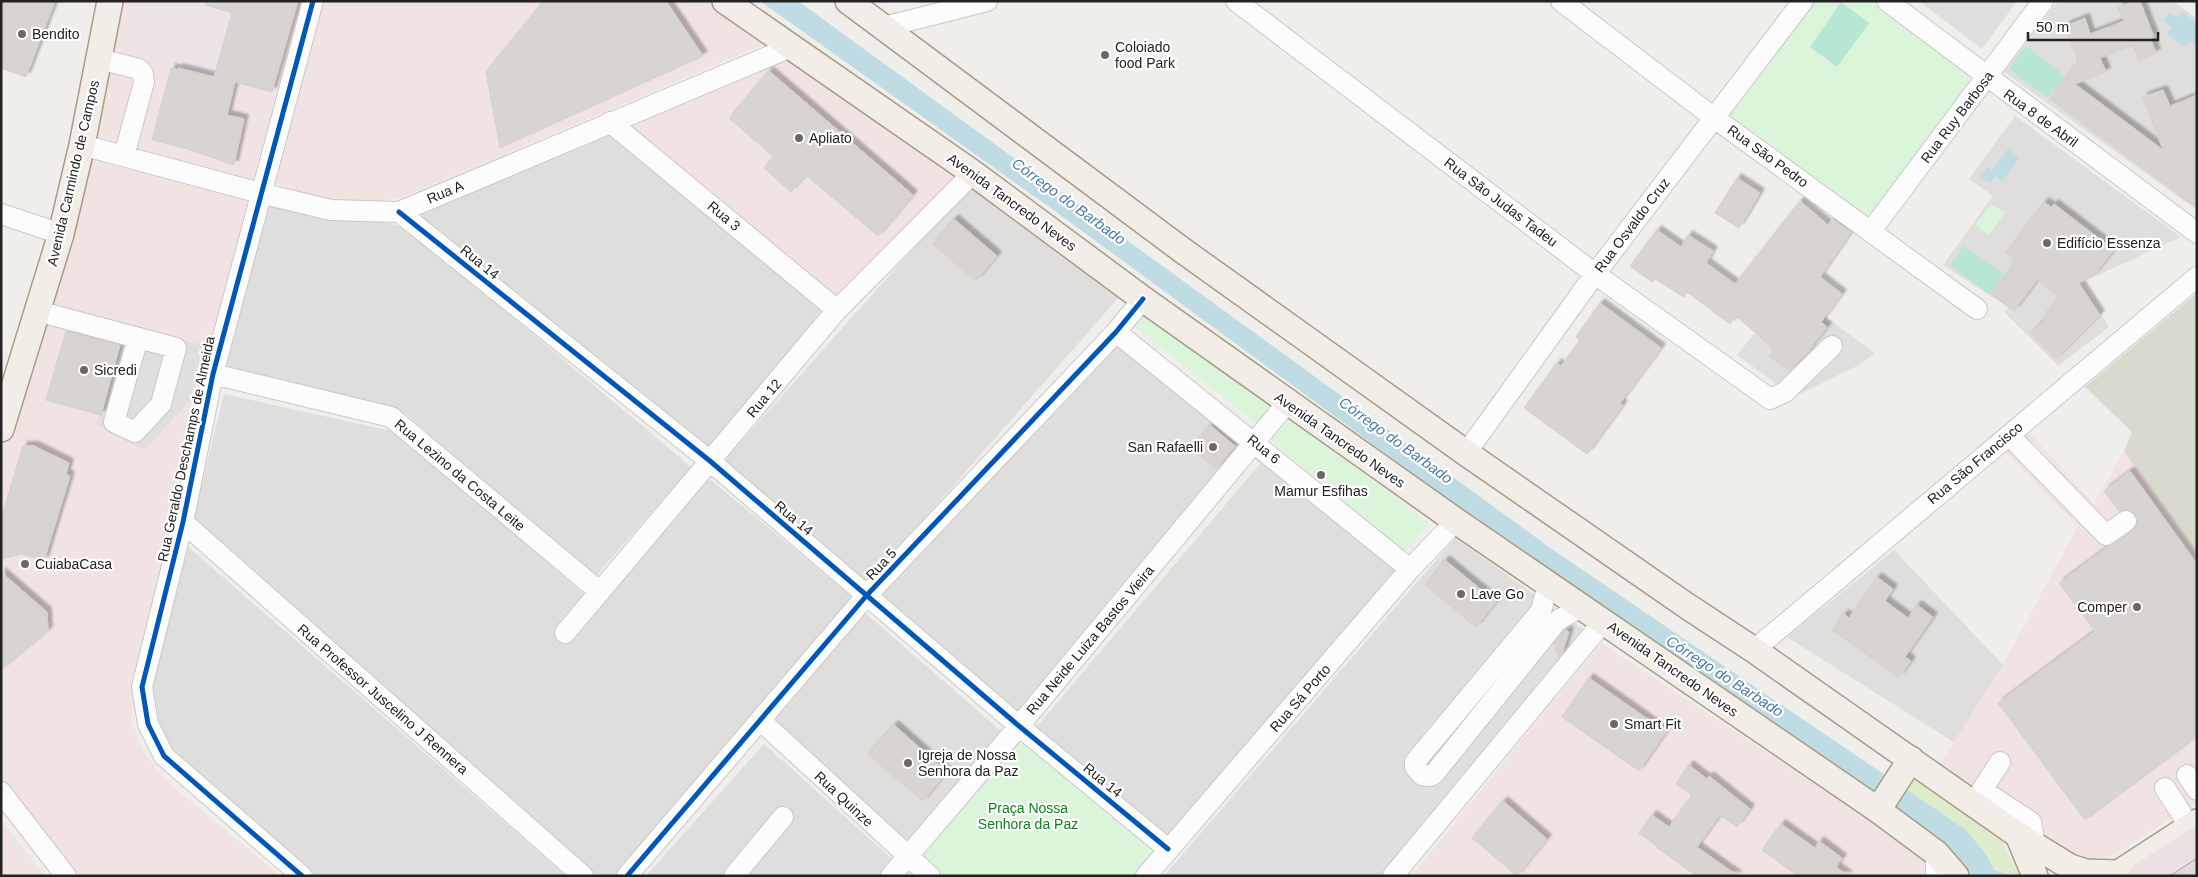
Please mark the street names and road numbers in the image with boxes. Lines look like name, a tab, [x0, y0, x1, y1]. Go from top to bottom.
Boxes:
street label: Rua Ruy Barbosa	[1917, 68, 1997, 166]
street label: Avenida Carmindo de Campos	[44, 78, 102, 268]
street label: Rua 8 de Abril	[2001, 86, 2081, 150]
street label: Rua São Pedro	[1725, 121, 1812, 191]
street label: Avenida Tancredo Neves	[945, 150, 1079, 254]
street label: Rua São Judas Tadeu	[1441, 154, 1561, 250]
street label: Rua Osvaldo Cruz	[1591, 175, 1673, 275]
street label: Rua A	[424, 177, 466, 207]
street label: Rua 3	[705, 198, 744, 234]
street label: Rua 14	[457, 242, 503, 283]
street label: Rua Geraldo Deschamps de Almeida	[154, 334, 218, 563]
street label: Rua 12	[743, 375, 785, 420]
street label: Avenida Tancredo Neves	[1272, 389, 1408, 491]
street label: Rua Lezino da Costa Leite	[392, 416, 529, 534]
street label: Rua São Francisco	[1924, 418, 2026, 507]
street label: Rua 6	[1244, 431, 1284, 467]
street label: Rua 14	[772, 497, 817, 539]
street label: Rua 5	[862, 545, 900, 583]
street label: Rua Neide Luiza Bastos Vieira	[1023, 562, 1157, 718]
street label: Avenida Tancredo Neves	[1605, 618, 1741, 720]
street label: Rua Professor Juscelino J Rennera	[295, 621, 472, 777]
street label: Rua Sá Porto	[1266, 661, 1334, 735]
street label: Rua 14	[1080, 760, 1126, 801]
street label: Rua Quinze	[812, 768, 877, 830]

